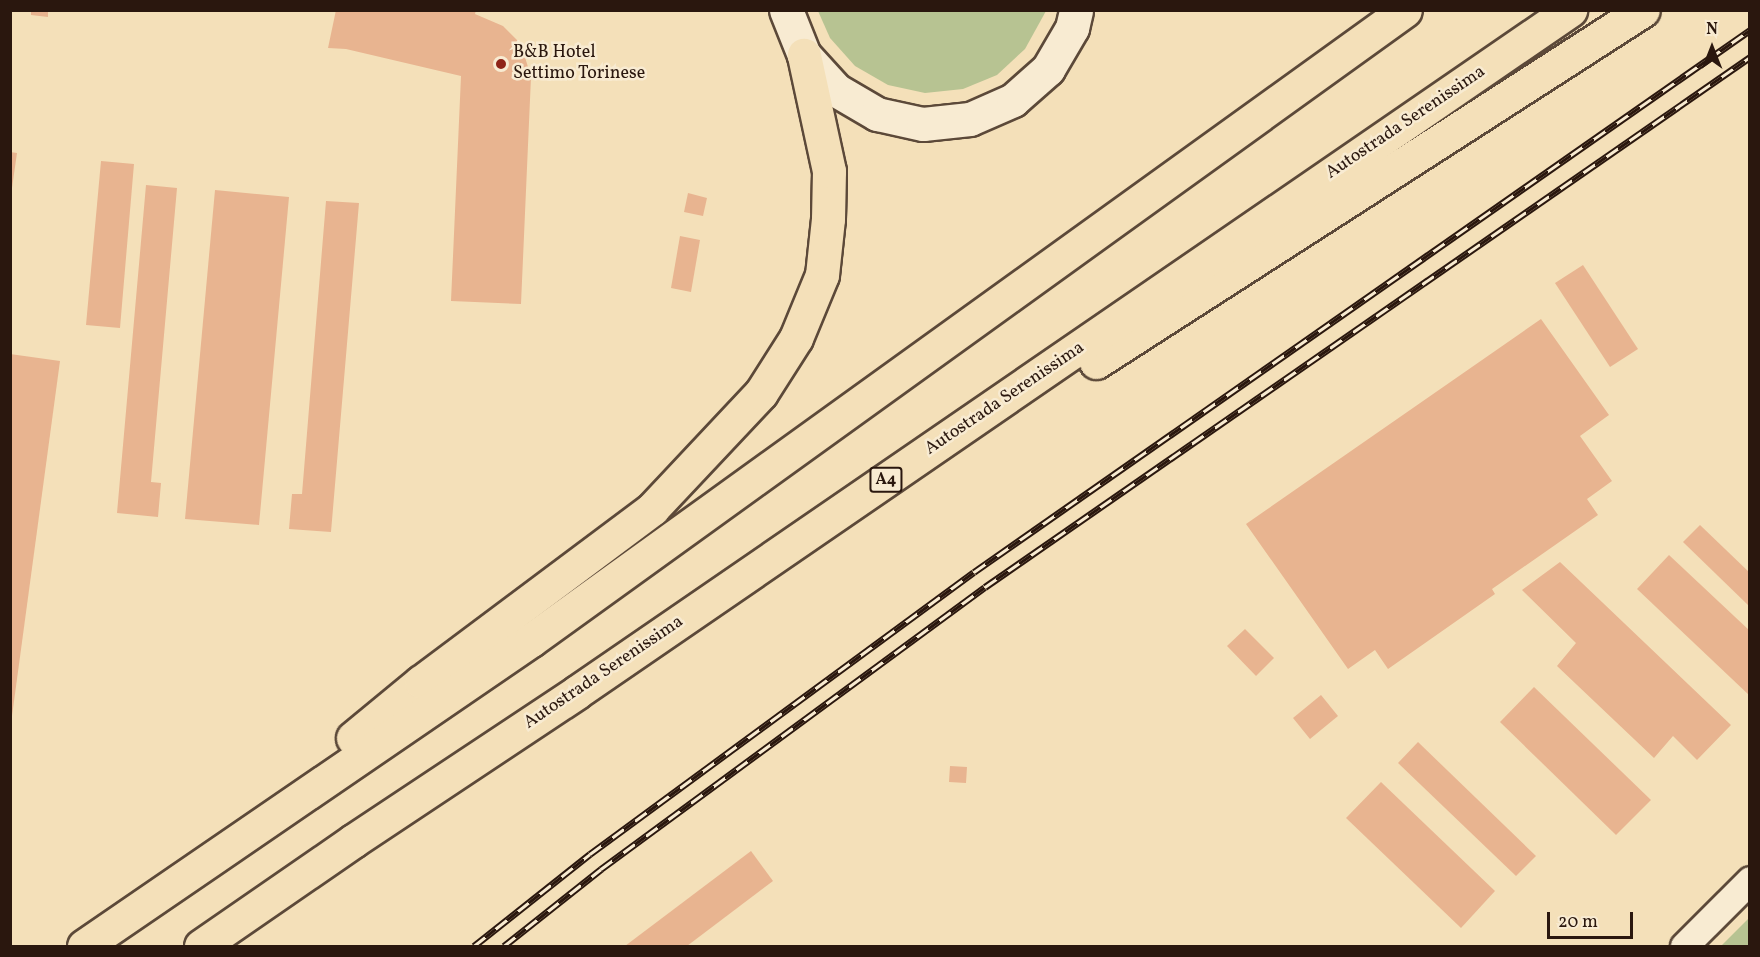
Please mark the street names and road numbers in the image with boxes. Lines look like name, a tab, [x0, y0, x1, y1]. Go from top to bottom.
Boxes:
street label: Autostrada Serenissima	[1322, 62, 1490, 184]
street label: Autostrada Serenissima	[921, 338, 1089, 460]
road number: A4	[868, 467, 904, 493]
street label: Autostrada Serenissima	[520, 612, 688, 734]

